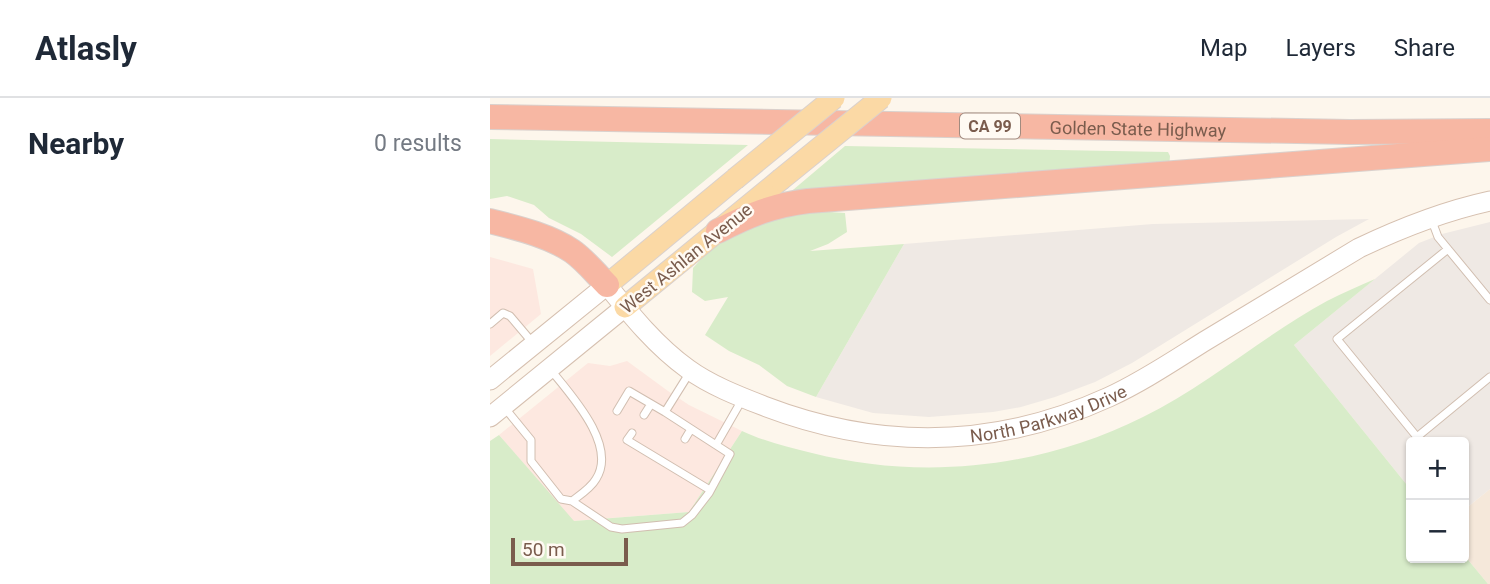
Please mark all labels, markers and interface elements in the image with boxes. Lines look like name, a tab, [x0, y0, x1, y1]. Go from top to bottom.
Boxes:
text: Atlasly	[35, 29, 137, 68]
text: Map	[1200, 34, 1248, 62]
text: Layers	[1286, 34, 1356, 62]
text: Share	[1394, 34, 1455, 62]
road number: CA 99	[960, 114, 1020, 138]
street label: Golden State Highway	[1050, 116, 1227, 140]
text: Nearby	[28, 126, 124, 161]
text: 0 results	[374, 130, 462, 157]
street label: West Ashlan Avenue	[616, 198, 756, 318]
street label: North Parkway Drive	[969, 380, 1130, 446]
map controls	[1406, 437, 1469, 563]
button: +	[1406, 437, 1469, 500]
button: −	[1406, 500, 1469, 563]
scale bar	[511, 535, 628, 567]
text: 50 m	[522, 538, 565, 561]

